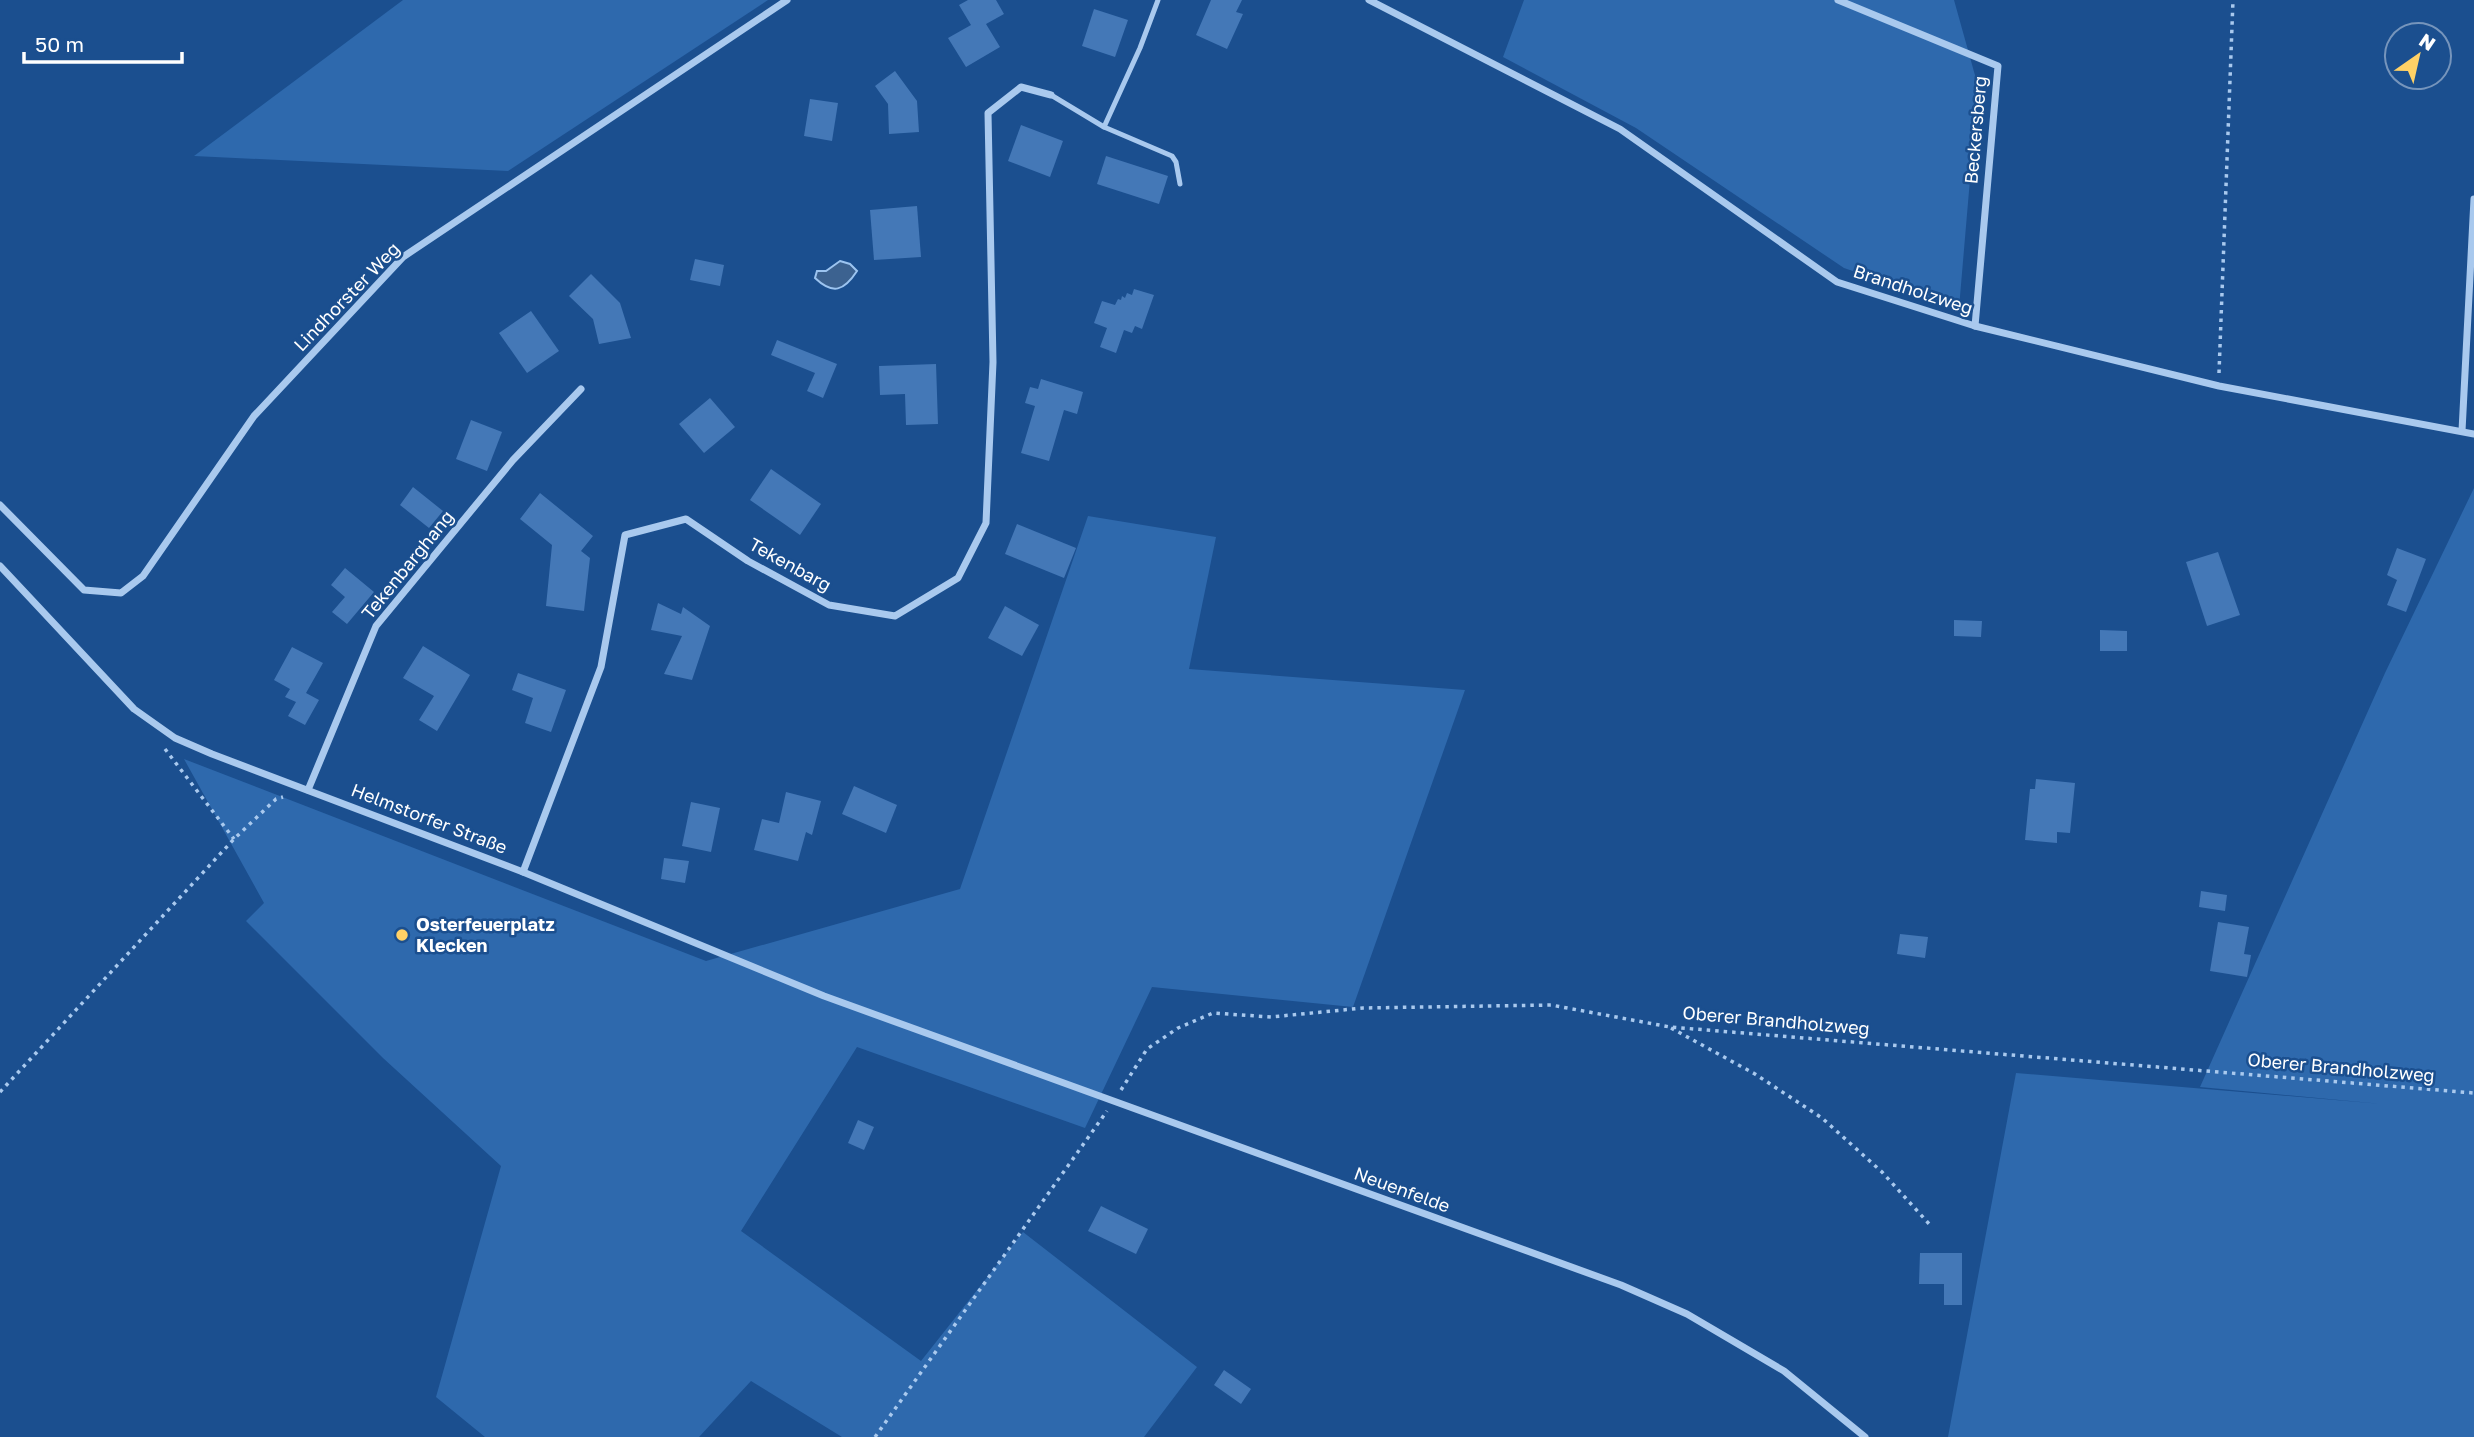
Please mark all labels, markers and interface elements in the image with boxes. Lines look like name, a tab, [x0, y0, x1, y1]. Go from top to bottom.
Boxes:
scale bar	[24, 21, 182, 65]
north arrow	[2383, 21, 2453, 91]
text: N	[2415, 28, 2440, 55]
text: 50 m	[35, 31, 84, 57]
street label: Beckersberg	[1959, 75, 1991, 185]
street label: Lindhorster Weg	[289, 237, 404, 355]
street label: Brandholzweg	[1851, 259, 1976, 319]
street label: Tekenbarghang	[357, 505, 458, 623]
street label: Tekenbarg	[746, 533, 835, 596]
street label: Helmstorfer Straße	[348, 778, 510, 858]
place label: Osterfeuerplatz Klecken	[416, 913, 555, 956]
marker: Osterfeuerplatz Klecken	[394, 927, 410, 943]
street label: Oberer Brandholzweg	[1682, 1001, 1871, 1039]
street label: Oberer Brandholzweg	[2247, 1048, 2436, 1086]
street label: Neuenfelde	[1351, 1162, 1453, 1217]

